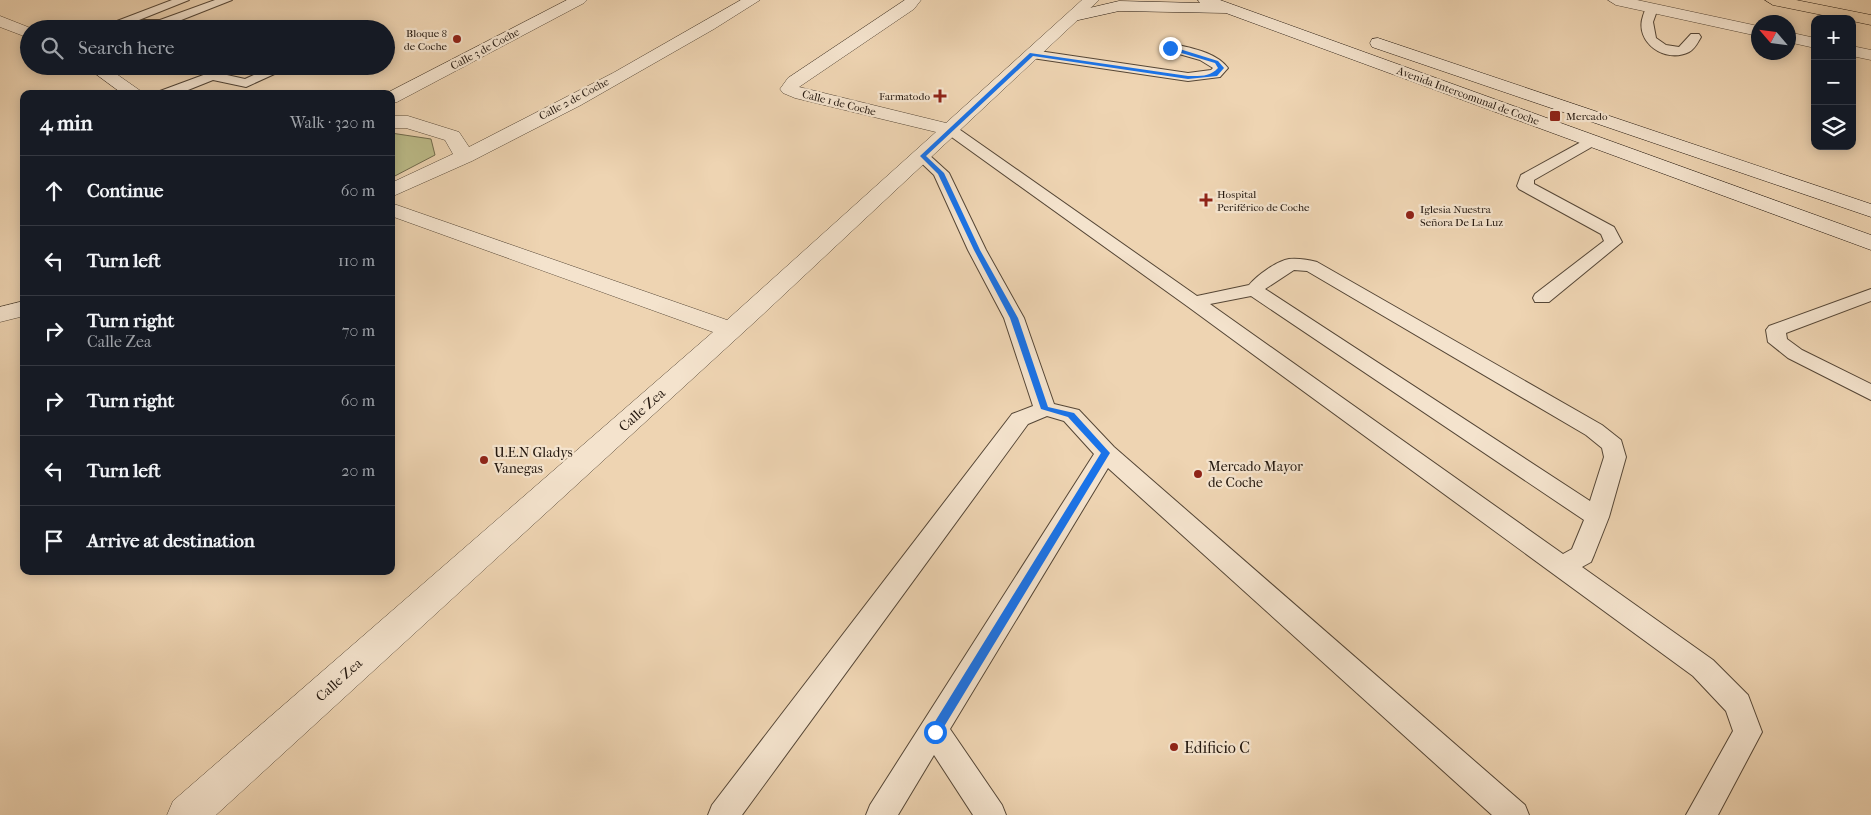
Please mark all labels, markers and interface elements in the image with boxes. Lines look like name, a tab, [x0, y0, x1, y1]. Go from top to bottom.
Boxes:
north arrow	[1751, 15, 1796, 60]
map controls	[1811, 15, 1856, 150]
button: +	[1811, 15, 1856, 60]
search box	[20, 20, 395, 75]
street label: Calle 3 de Coche	[448, 25, 522, 73]
place label: Bloque 8 de Coche	[404, 27, 448, 53]
marker: Bloque 8 de Coche	[451, 33, 463, 45]
icon: search	[38, 34, 66, 62]
text: Search here	[78, 37, 174, 59]
route end	[1159, 37, 1182, 60]
button: −	[1811, 60, 1856, 105]
street label: Avenida Intercomunal de Coche	[1394, 64, 1542, 128]
street label: Calle 2 de Coche	[537, 75, 612, 123]
street label: Calle 1 de Coche	[801, 88, 878, 119]
place label: Farmatodo	[879, 90, 930, 103]
marker: Farmatodo	[934, 90, 946, 102]
button: layers	[1811, 105, 1856, 150]
marker: Mercado	[1548, 109, 1562, 123]
place label: Mercado	[1566, 110, 1608, 123]
text: 4 min	[40, 111, 93, 135]
text: Walk · 320 m	[290, 113, 375, 132]
icon: ahead	[40, 177, 68, 205]
text: Continue	[87, 180, 163, 202]
text: 60 m	[341, 181, 375, 200]
place label: Hospital Periférico de Coche	[1217, 188, 1310, 214]
marker: Hospital Periférico de Coche	[1199, 193, 1213, 207]
place label: Iglesia Nuestra Señora De La Luz	[1420, 203, 1503, 229]
marker: Iglesia Nuestra Señora De La Luz	[1404, 209, 1416, 221]
icon: left	[40, 247, 68, 275]
text: Turn left	[87, 250, 161, 272]
text: 110 m	[338, 251, 375, 270]
text: Turn right	[87, 310, 174, 332]
icon: right	[40, 317, 68, 345]
text: 70 m	[342, 321, 375, 340]
text: Calle Zea	[87, 332, 151, 351]
street label: Calle Zea	[615, 384, 669, 435]
icon: right	[40, 387, 68, 415]
text: Turn right	[87, 390, 174, 412]
text: 60 m	[341, 391, 375, 410]
place label: U.E.N Gladys Vanegas	[493, 444, 573, 477]
marker: U.E.N Gladys Vanegas	[478, 454, 490, 466]
icon: left	[40, 457, 68, 485]
place label: Mercado Mayor de Coche	[1208, 458, 1303, 491]
text: Turn left	[87, 460, 161, 482]
text: 20 m	[341, 461, 375, 480]
marker: Mercado Mayor de Coche	[1192, 468, 1204, 480]
icon: arrive	[40, 527, 68, 555]
text: Arrive at destination	[87, 530, 255, 552]
street label: Calle Zea	[312, 654, 366, 705]
route start	[924, 721, 947, 744]
place label: Edificio C	[1184, 738, 1250, 757]
marker: Edificio C	[1168, 741, 1180, 753]

